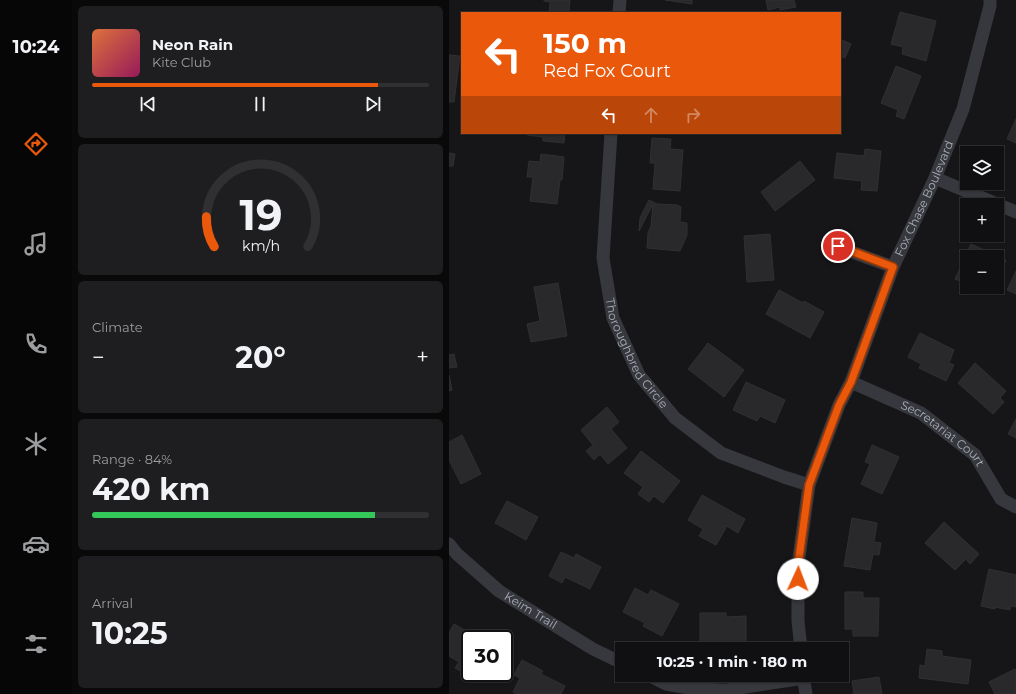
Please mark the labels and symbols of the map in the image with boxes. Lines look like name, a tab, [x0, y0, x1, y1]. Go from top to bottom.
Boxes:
street label: Fox Chase Boulevard	[891, 138, 956, 259]
pin	[821, 229, 855, 263]
street label: Thoroughbred Circle	[603, 297, 672, 411]
street label: Secretariat Court	[899, 397, 988, 469]
position arrow	[777, 558, 819, 600]
street label: Keim Trail	[502, 588, 560, 632]
speed limit sign: 30	[461, 630, 513, 682]

